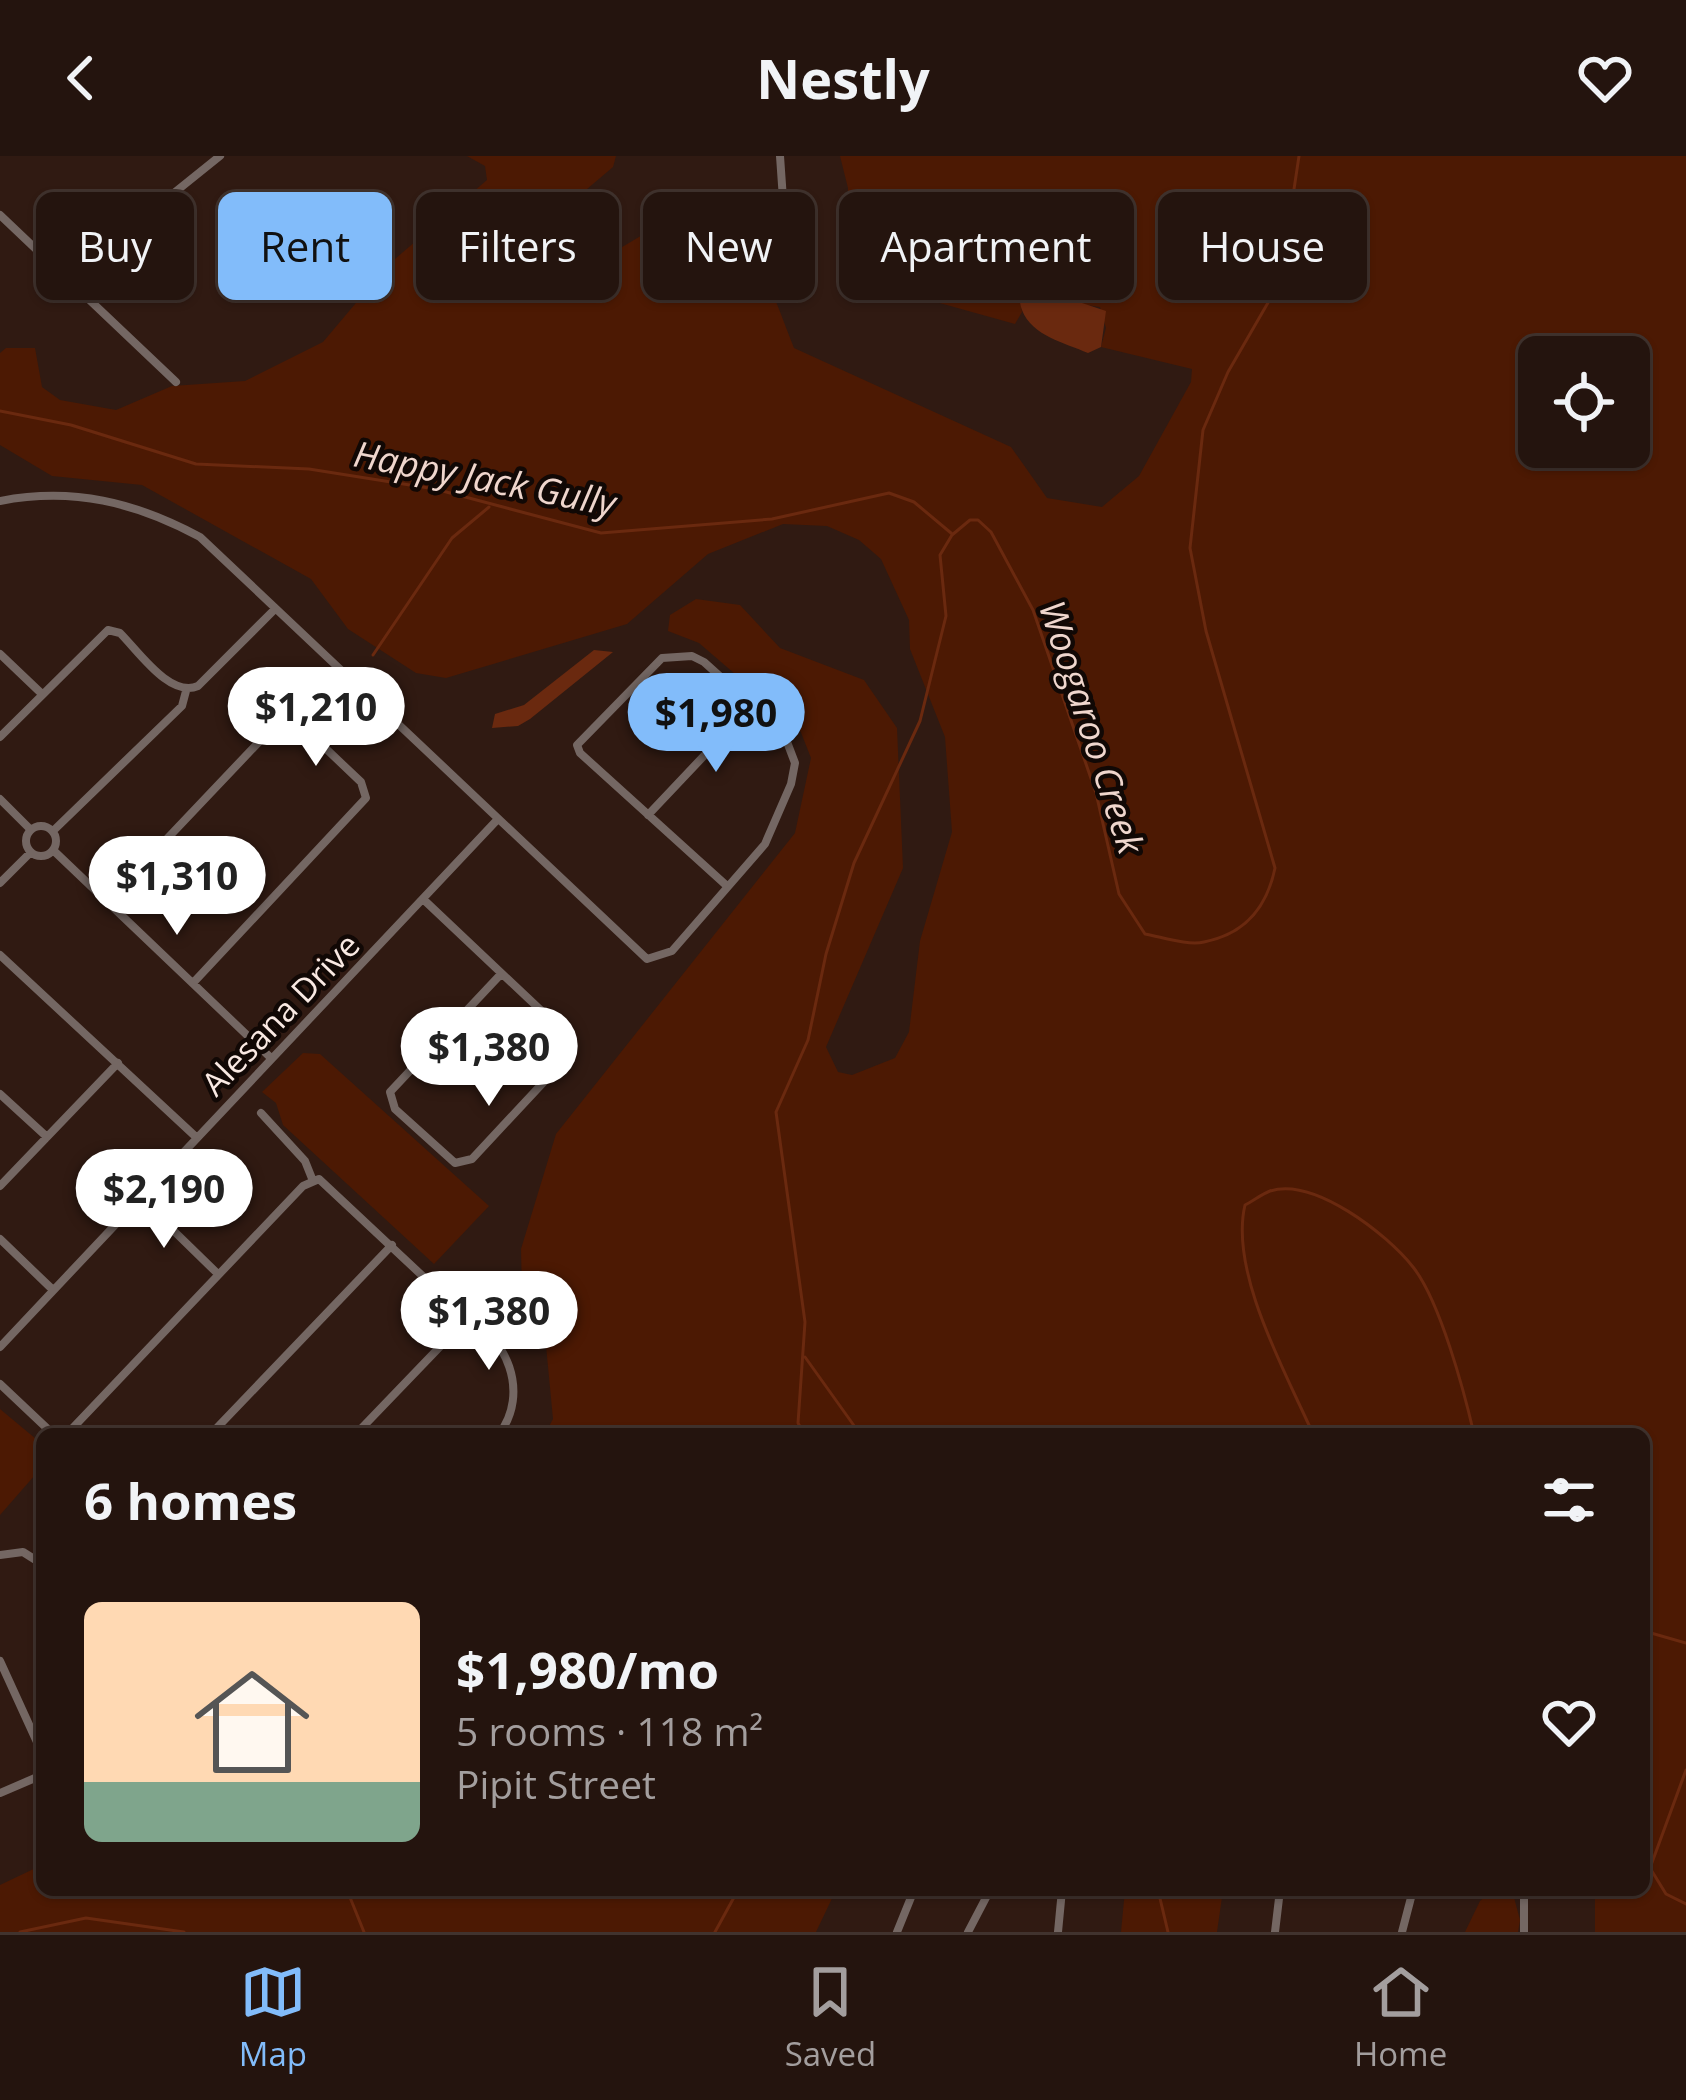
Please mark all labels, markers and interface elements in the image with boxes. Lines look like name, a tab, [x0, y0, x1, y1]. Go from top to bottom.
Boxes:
text: Nestly	[756, 41, 930, 115]
icon: back	[48, 45, 114, 111]
icon: heart	[1572, 45, 1638, 111]
chip: Buy	[36, 192, 194, 300]
chip: Rent	[218, 192, 392, 300]
chip: Filters	[416, 192, 619, 300]
chip: New	[643, 192, 815, 300]
chip: Apartment	[839, 192, 1134, 300]
chip: House	[1158, 192, 1367, 300]
map controls	[1518, 336, 1650, 468]
button: locate	[1518, 336, 1650, 468]
water label: Happy Jack Gully	[350, 429, 622, 528]
water label: Woogaroo Creek	[1028, 594, 1156, 861]
pin: $1,210	[218, 667, 414, 769]
pin: $1,980	[618, 673, 814, 775]
text: $1,210	[255, 679, 377, 732]
text: $1,980	[655, 685, 777, 738]
pin: $1,310	[79, 836, 275, 938]
text: $1,310	[116, 848, 238, 901]
street label: Alesana Drive	[191, 923, 369, 1105]
pin: $1,380	[391, 1007, 587, 1109]
text: $1,380	[428, 1019, 550, 1072]
pin: $2,190	[66, 1149, 262, 1251]
text: $2,190	[103, 1161, 225, 1214]
pin: $1,380	[391, 1271, 587, 1373]
text: $1,380	[428, 1283, 550, 1336]
text: 6 homes	[84, 1465, 297, 1535]
icon: filters	[1536, 1467, 1602, 1533]
text: $1,980/mo	[456, 1634, 719, 1704]
icon: home	[180, 1650, 324, 1794]
icon: heart	[1536, 1689, 1602, 1755]
text: 5 rooms · 118 m²	[456, 1704, 763, 1757]
text: Pipit Street	[456, 1757, 656, 1810]
tab: Map	[239, 1959, 307, 2076]
tab: Saved	[785, 1959, 876, 2076]
tab: Home	[1354, 1959, 1447, 2076]

